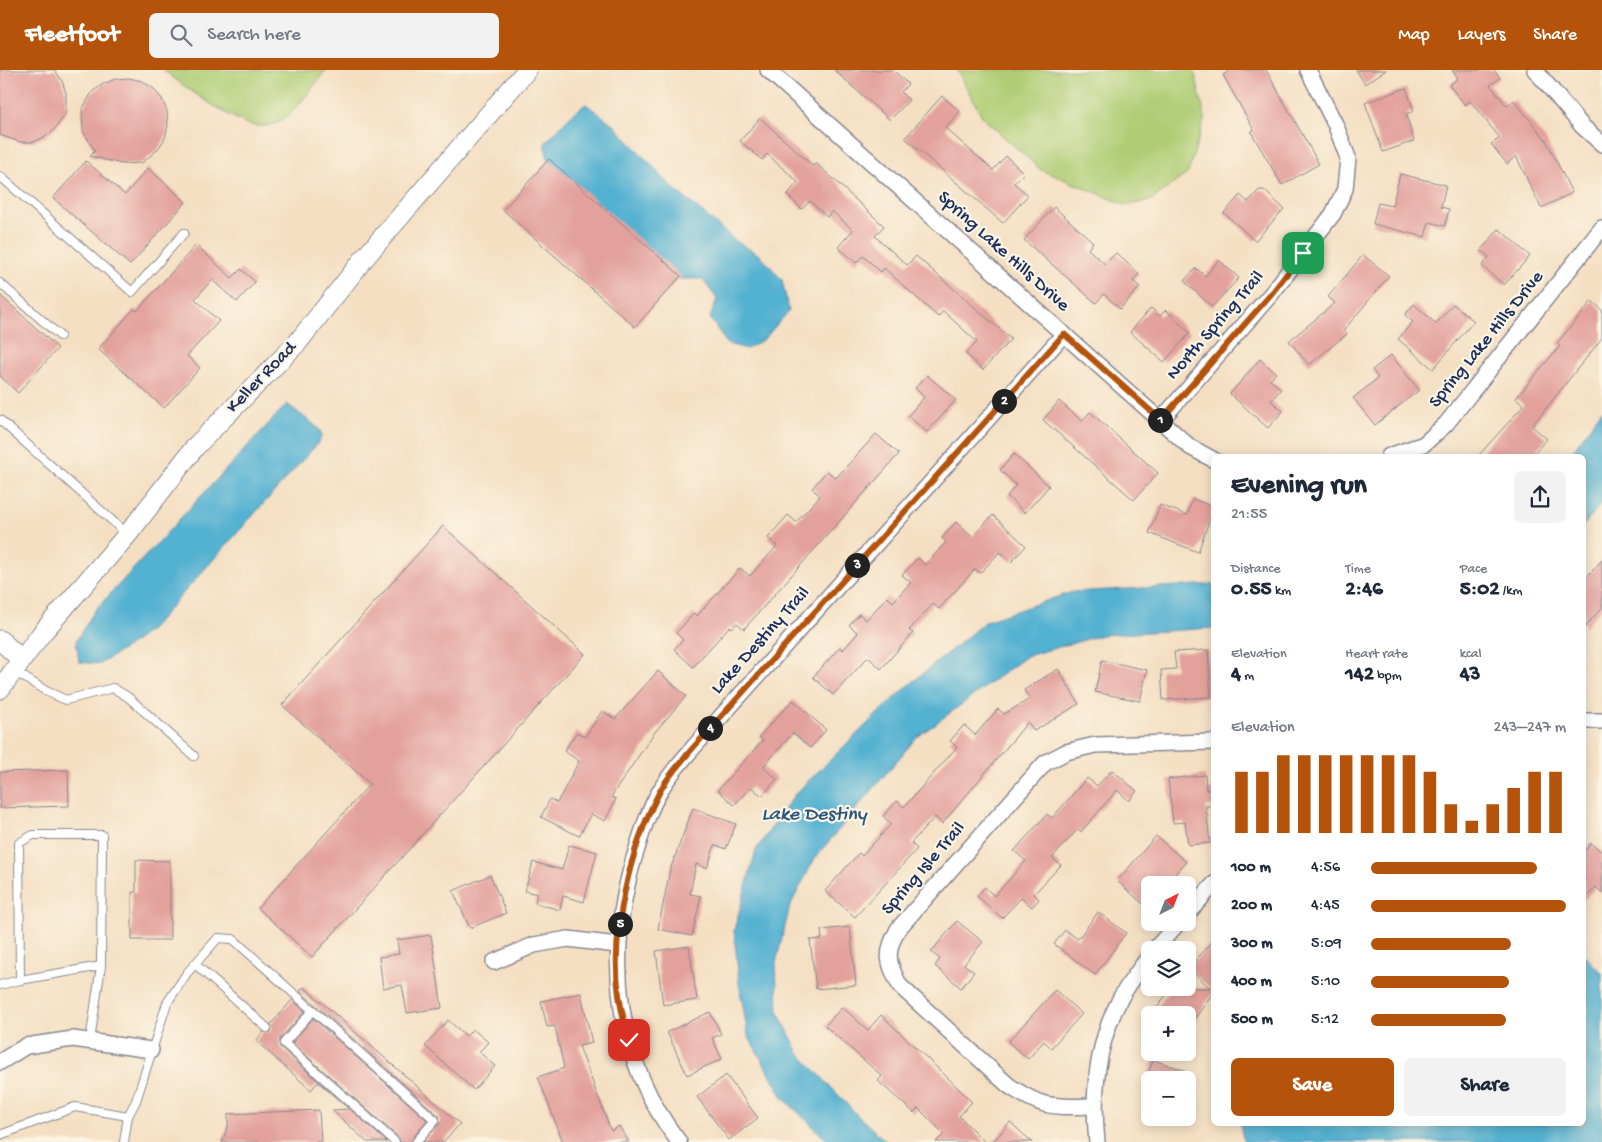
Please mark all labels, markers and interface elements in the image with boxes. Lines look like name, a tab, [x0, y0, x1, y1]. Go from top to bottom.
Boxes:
search box	[149, 13, 499, 58]
text: Fleetfoot	[25, 21, 119, 50]
icon: search	[167, 21, 195, 49]
text: Search here	[207, 24, 301, 47]
text: Map	[1398, 25, 1430, 46]
text: Layers	[1458, 25, 1505, 46]
text: Share	[1533, 25, 1577, 46]
street label: Spring Lake Hills Drive	[932, 187, 1074, 318]
pin	[1282, 232, 1324, 274]
icon: arrive	[1289, 239, 1317, 267]
street label: North Spring Trail	[1162, 266, 1270, 386]
street label: Spring Lake Hills Drive	[1425, 267, 1550, 413]
street label: Keller Road	[222, 336, 303, 419]
pin: 2	[992, 388, 1016, 414]
text: 2	[1001, 393, 1008, 410]
pin: 1	[1148, 408, 1172, 432]
text: 1	[1158, 412, 1163, 429]
text: Evening run	[1231, 470, 1367, 503]
button: share	[1514, 471, 1566, 523]
text: 21:55	[1231, 506, 1267, 525]
pin: 3	[844, 552, 870, 578]
text: 3	[854, 557, 861, 574]
text: Distance	[1231, 561, 1280, 578]
text: Time	[1345, 561, 1371, 578]
text: Pace	[1460, 561, 1487, 578]
text: 0.55	[1231, 578, 1272, 603]
text: 2:46	[1345, 578, 1383, 603]
text: 5:02	[1460, 578, 1500, 603]
street label: Lake Destiny Trail	[707, 582, 815, 700]
text: km	[1272, 583, 1291, 600]
text: /km	[1500, 583, 1522, 600]
text: Elevation	[1231, 646, 1287, 663]
text: Heart rate	[1345, 646, 1408, 663]
text: kcal	[1460, 646, 1482, 663]
text: 4	[1231, 663, 1241, 688]
text: 142	[1345, 663, 1374, 688]
text: 43	[1460, 663, 1481, 688]
text: m	[1241, 668, 1254, 685]
text: bpm	[1374, 668, 1402, 685]
pin: 4	[698, 716, 722, 740]
text: Elevation	[1231, 719, 1295, 738]
text: 243–247 m	[1494, 719, 1566, 738]
text: 4	[707, 720, 714, 737]
water label: Lake Destiny	[762, 804, 868, 827]
street label: Spring Isle Trail	[877, 818, 971, 920]
text: 100 m	[1231, 859, 1271, 878]
text: 4:56	[1311, 859, 1340, 878]
north arrow	[1141, 876, 1196, 931]
map controls	[1141, 876, 1196, 1126]
text: 200 m	[1231, 897, 1272, 916]
text: 4:45	[1311, 897, 1340, 916]
pin: 5	[608, 912, 632, 936]
text: 5	[617, 916, 624, 933]
text: 300 m	[1231, 935, 1273, 954]
text: 5:09	[1311, 935, 1342, 954]
button: layers	[1141, 941, 1196, 996]
text: 400 m	[1231, 973, 1272, 992]
text: 5:10	[1311, 973, 1340, 992]
button: +	[1141, 1006, 1196, 1061]
text: 500 m	[1231, 1011, 1273, 1030]
text: 5:12	[1311, 1011, 1339, 1030]
pin	[608, 1019, 650, 1061]
icon: check	[615, 1026, 643, 1054]
button: Save	[1231, 1058, 1394, 1116]
button: Share	[1404, 1058, 1566, 1116]
button: −	[1141, 1071, 1196, 1126]

